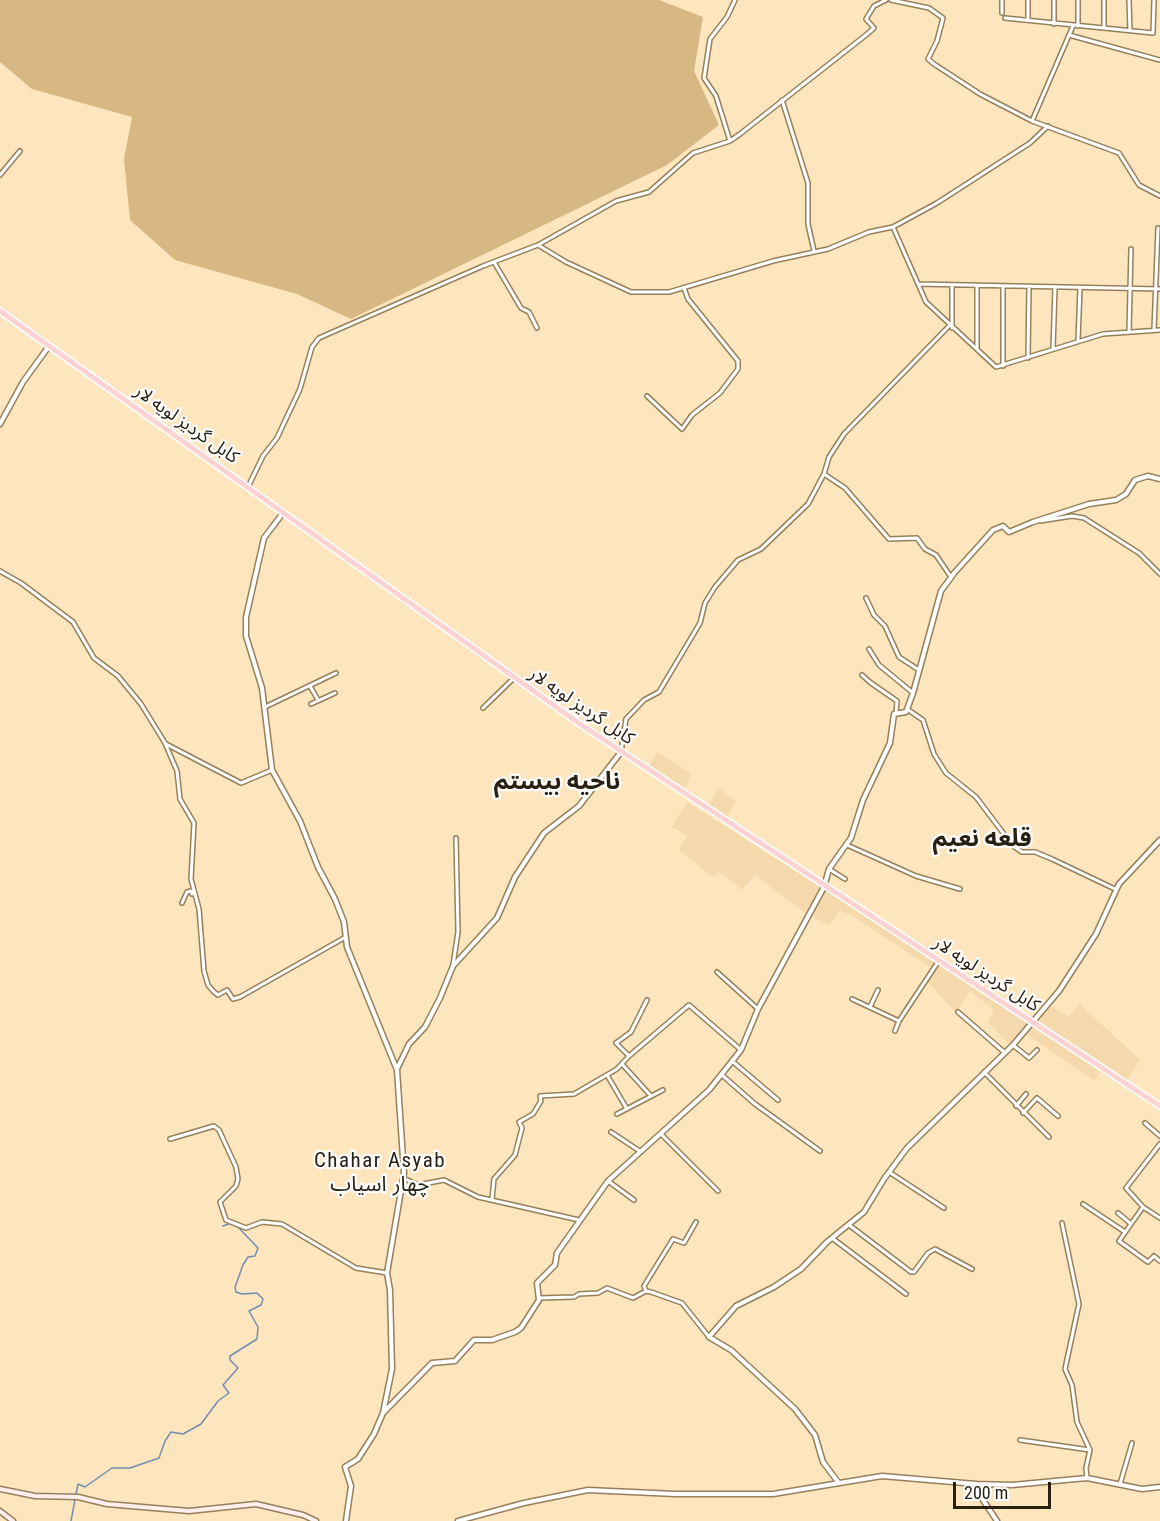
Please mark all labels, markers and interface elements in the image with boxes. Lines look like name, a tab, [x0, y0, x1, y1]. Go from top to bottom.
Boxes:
street label: کابل گردیز لویه لار	[130, 381, 242, 469]
street label: کابل گردیز لویه لار	[524, 664, 638, 750]
district label: ناحیه بیستم	[494, 769, 620, 797]
district label: قلعه نعيم	[932, 826, 1032, 854]
street label: کابل گردیز لویه لار	[929, 933, 1043, 1017]
district label: Chahar Asyab چهار اسیاب	[314, 1149, 446, 1199]
scale bar	[956, 1470, 1054, 1508]
text: 200 m	[964, 1482, 1008, 1503]

